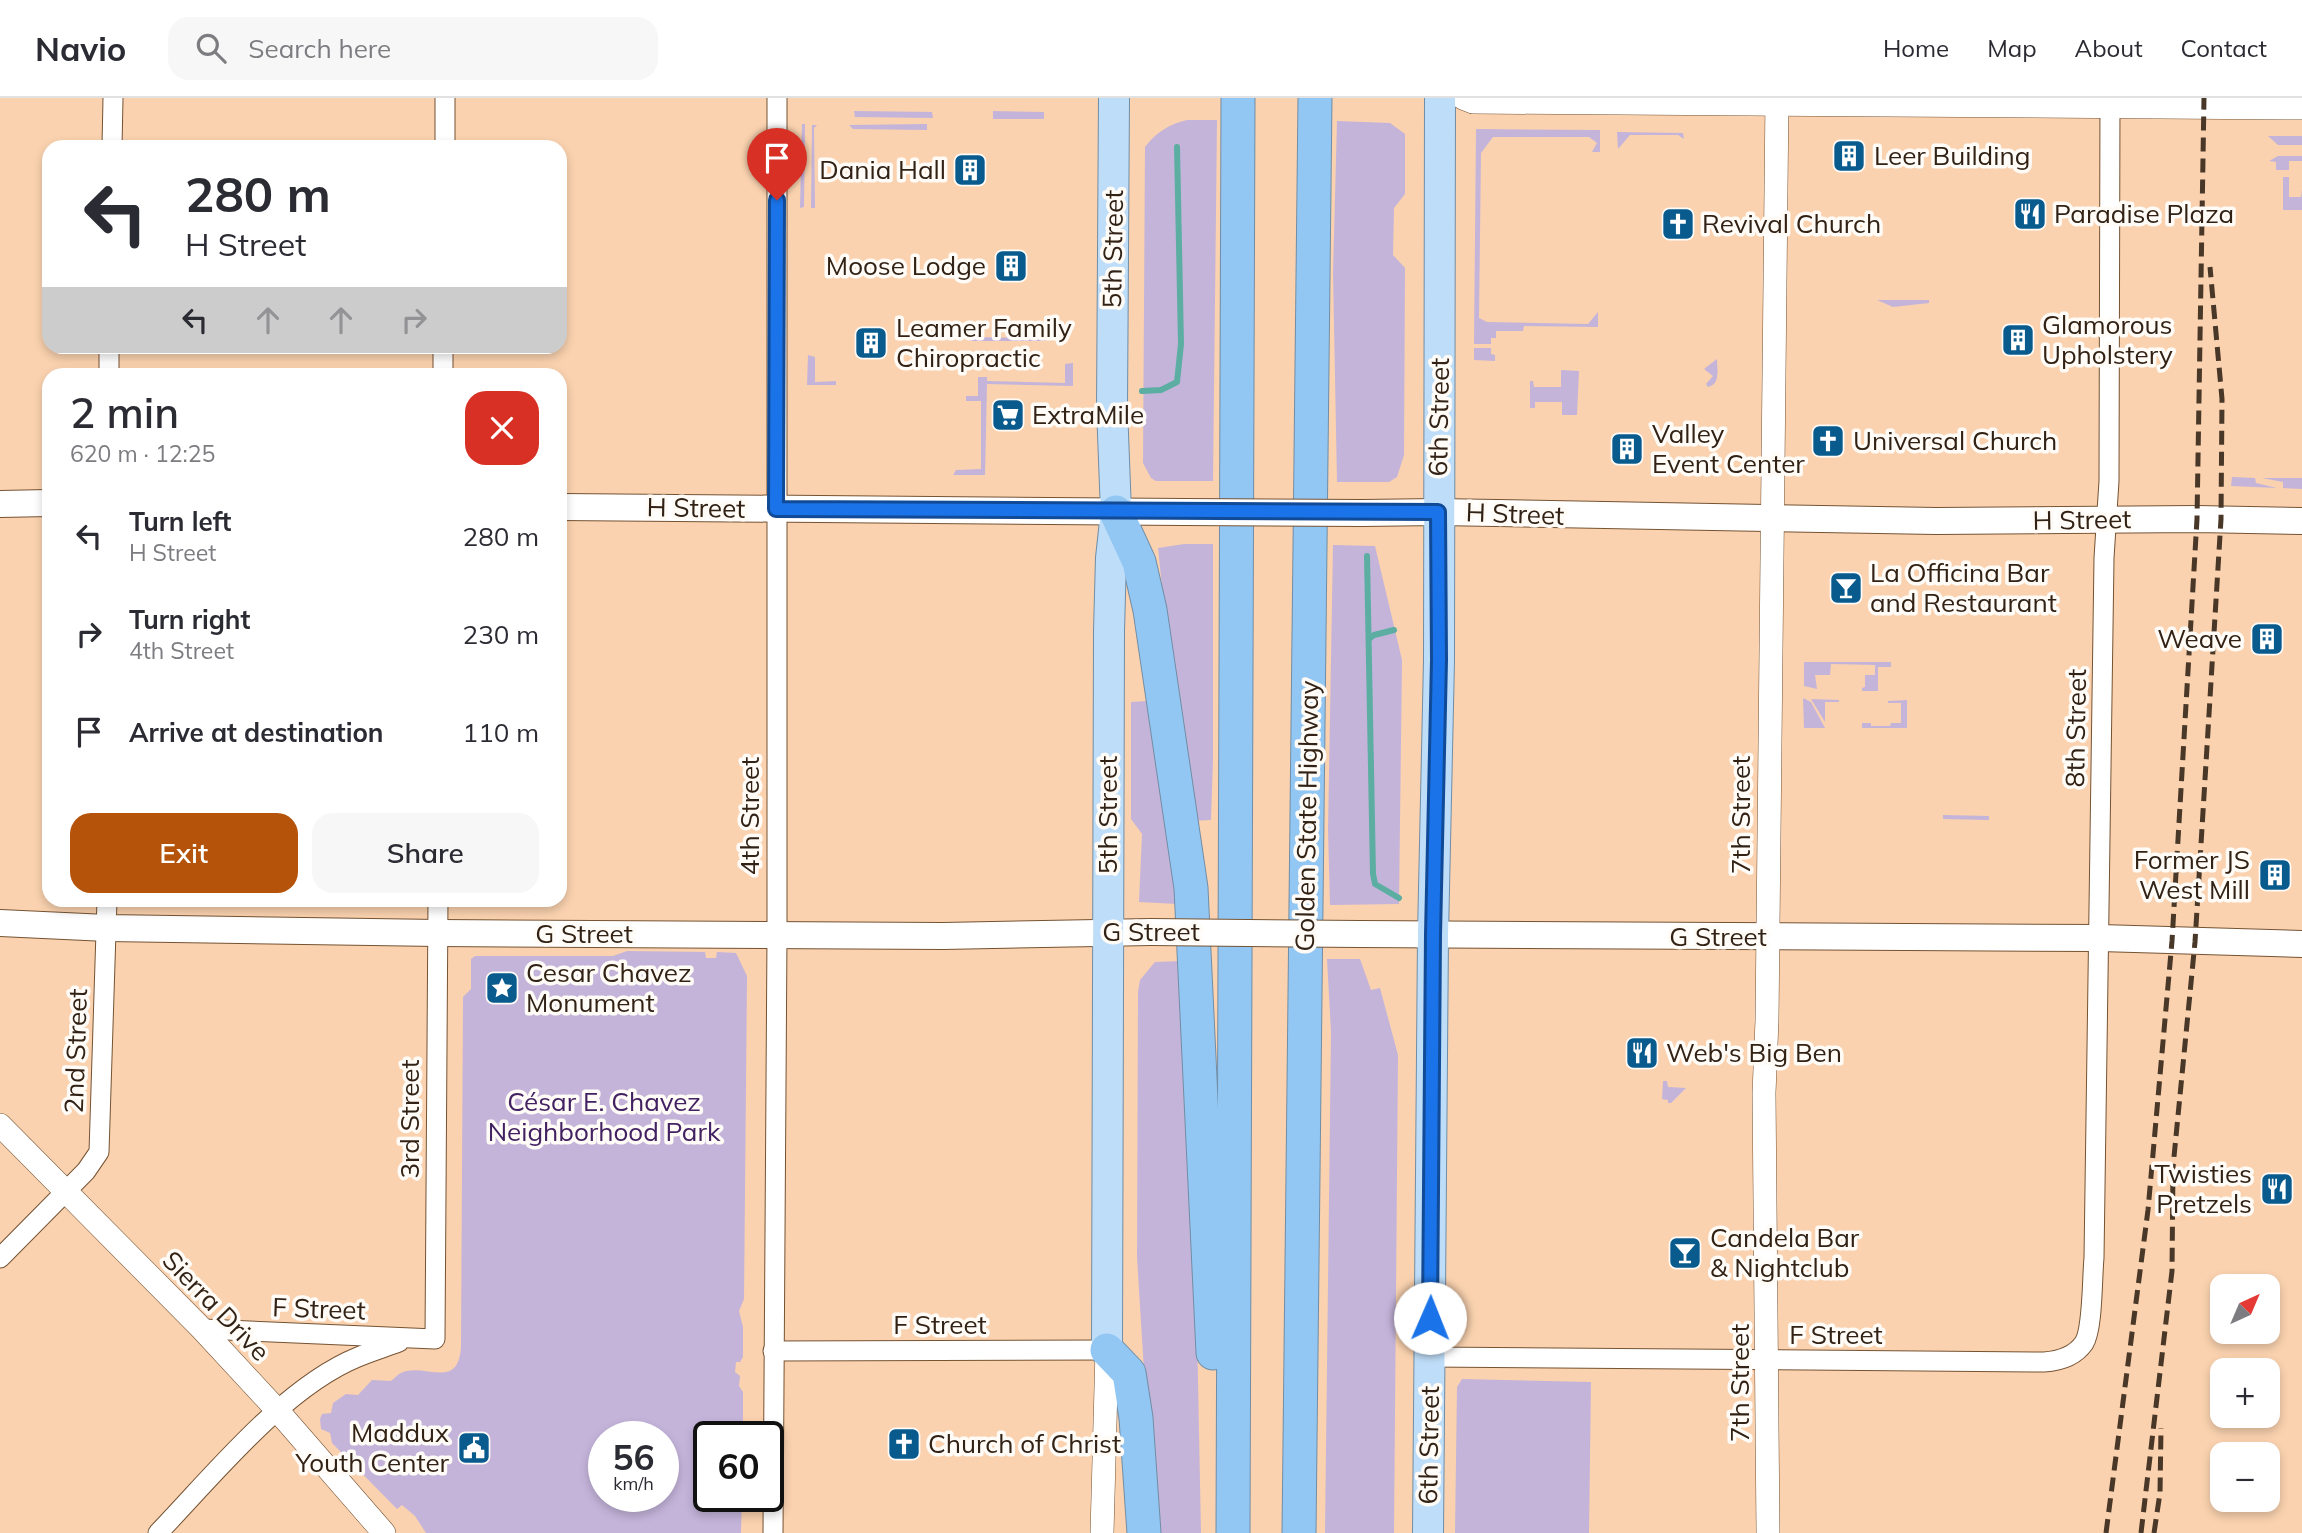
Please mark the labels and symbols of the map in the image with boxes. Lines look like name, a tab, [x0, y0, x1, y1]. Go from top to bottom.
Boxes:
pin	[747, 128, 807, 200]
building icon: Leer Building	[1830, 137, 1868, 175]
place label: Leer Building	[1874, 139, 2030, 172]
building icon: Dania Hall	[951, 151, 989, 189]
place label: Dania Hall	[819, 153, 946, 186]
street label: 5th Street	[1095, 189, 1130, 309]
restaurant icon: Paradise Plaza	[2011, 195, 2049, 233]
place label: Paradise Plaza	[2054, 197, 2234, 230]
church icon: Revival Church	[1659, 205, 1697, 243]
place label: Revival Church	[1702, 207, 1881, 240]
building icon: Moose Lodge	[992, 247, 1030, 285]
place label: Moose Lodge	[826, 249, 986, 282]
place label: Glamorous Upholstery	[2042, 308, 2173, 371]
place label: Leamer Family Chiropractic	[896, 311, 1072, 374]
building icon: Glamorous Upholstery	[1999, 321, 2037, 359]
building icon: Leamer Family Chiropractic	[852, 324, 890, 362]
street label: 6th Street	[1421, 357, 1456, 477]
supermarket icon: ExtraMile	[989, 396, 1027, 434]
place label: ExtraMile	[1032, 398, 1144, 431]
place label: Valley Event Center	[1652, 417, 1805, 480]
church icon: Universal Church	[1809, 422, 1847, 460]
place label: Universal Church	[1853, 424, 2057, 457]
building icon: Valley Event Center	[1608, 430, 1646, 468]
street label: H Street	[646, 490, 746, 525]
street label: H Street	[1465, 495, 1565, 532]
street label: H Street	[2032, 502, 2132, 537]
place label: La Officina Bar and Restaurant	[1870, 556, 2057, 619]
bar icon: La Officina Bar and Restaurant	[1827, 569, 1865, 607]
building icon: Weave	[2248, 620, 2286, 658]
place label: Weave	[2157, 622, 2242, 655]
street label: 8th Street	[2058, 668, 2093, 788]
street label: Golden State Highway	[1288, 680, 1325, 952]
street label: 5th Street	[1091, 756, 1124, 874]
street label: 7th Street	[1724, 756, 1757, 874]
street label: 4th Street	[733, 757, 766, 875]
place label: Former JS West Mill	[2134, 843, 2250, 906]
building icon: Former JS West Mill	[2256, 856, 2294, 894]
street label: G Street	[1102, 915, 1200, 948]
street label: G Street	[535, 917, 633, 950]
street label: G Street	[1669, 920, 1767, 953]
place label: Cesar Chavez Monument	[526, 956, 691, 1019]
place icon: Cesar Chavez Monument	[483, 969, 521, 1007]
street label: 2nd Street	[57, 988, 94, 1114]
restaurant icon: Web's Big Ben	[1623, 1034, 1661, 1072]
place label: Web's Big Ben	[1666, 1036, 1842, 1069]
street label: 3rd Street	[393, 1059, 426, 1179]
park label: César E. Chavez Neighborhood Park	[488, 1085, 721, 1148]
place label: Twisties Pretzels	[2154, 1157, 2252, 1220]
restaurant icon: Twisties Pretzels	[2258, 1170, 2296, 1208]
place label: Candela Bar & Nightclub	[1710, 1221, 1860, 1284]
bar icon: Candela Bar & Nightclub	[1666, 1234, 1704, 1272]
street label: Sierra Drive	[156, 1244, 277, 1368]
north arrow	[2210, 1274, 2280, 1344]
position arrow	[1393, 1281, 1467, 1355]
street label: F Street	[272, 1290, 366, 1327]
street label: F Street	[893, 1308, 987, 1341]
street label: F Street	[1789, 1318, 1883, 1351]
street label: 7th Street	[1723, 1324, 1756, 1442]
street label: 6th Street	[1411, 1385, 1446, 1505]
place label: Maddux Youth Center	[294, 1416, 450, 1479]
speed limit sign: 60	[693, 1421, 784, 1512]
church icon: Church of Christ	[885, 1425, 923, 1463]
place label: Church of Christ	[928, 1427, 1121, 1460]
public building icon: Maddux Youth Center	[455, 1429, 493, 1467]

